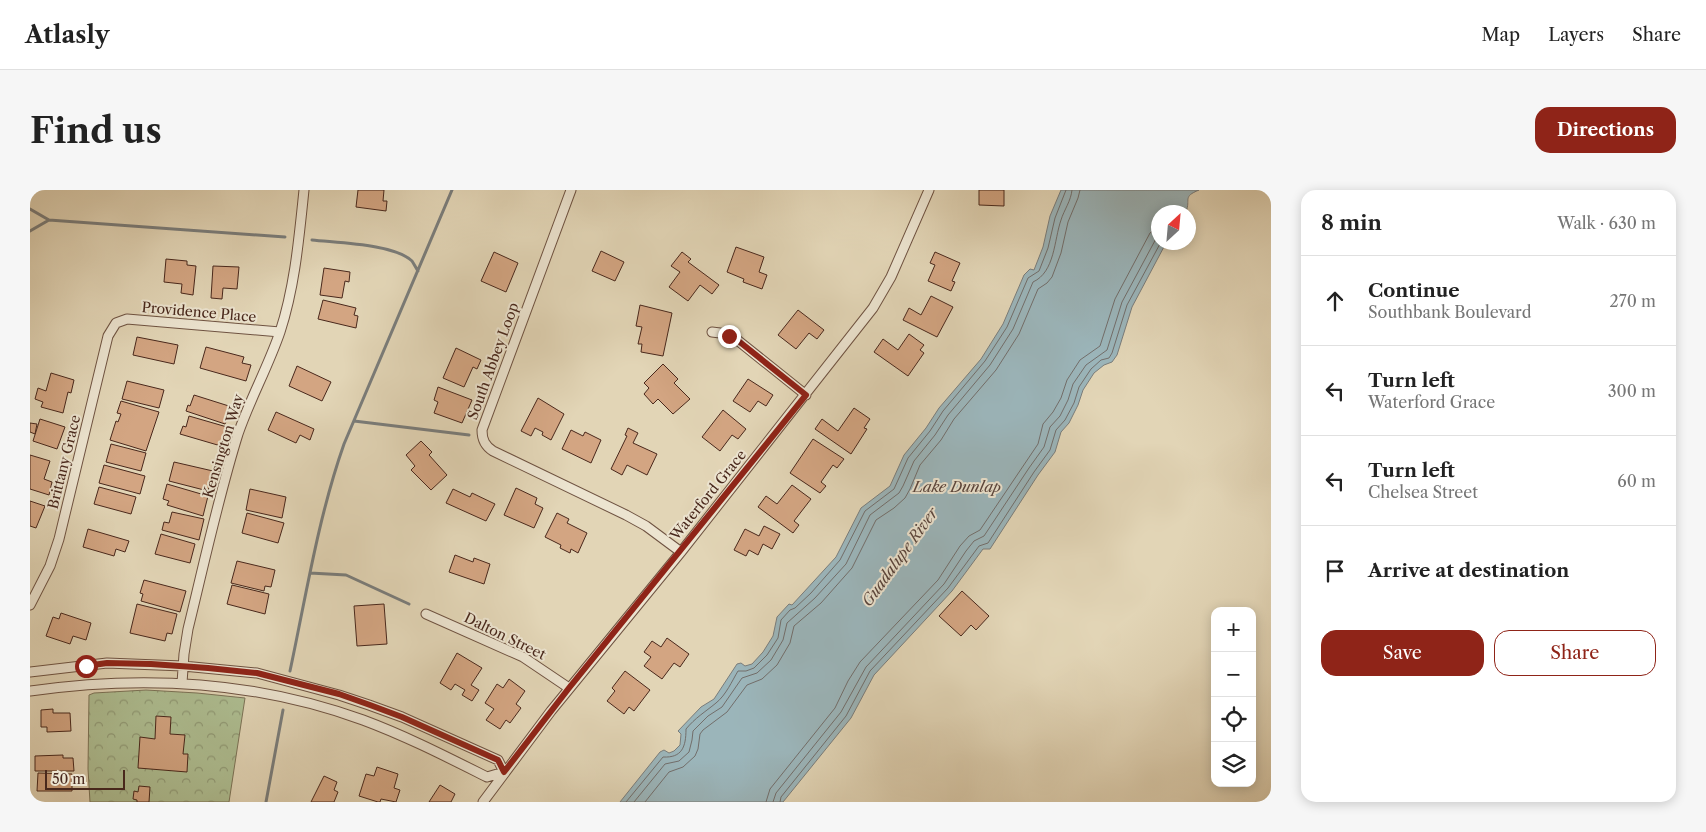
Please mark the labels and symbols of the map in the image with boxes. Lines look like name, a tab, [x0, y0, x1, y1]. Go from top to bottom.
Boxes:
north arrow	[1151, 205, 1196, 250]
street label: Providence Place	[141, 298, 257, 326]
street label: South Abbey Loop	[463, 300, 523, 422]
route end	[718, 325, 741, 348]
street label: Kensington Way	[199, 392, 247, 500]
street label: Brittany Grace	[44, 413, 84, 511]
street label: Waterford Grace	[665, 446, 750, 545]
water label: Lake Dunlap	[912, 477, 1001, 496]
water label: Guadalupe River	[857, 503, 942, 610]
street label: Dalton Street	[461, 608, 549, 664]
route start	[75, 655, 98, 678]
scale bar	[45, 767, 125, 790]

